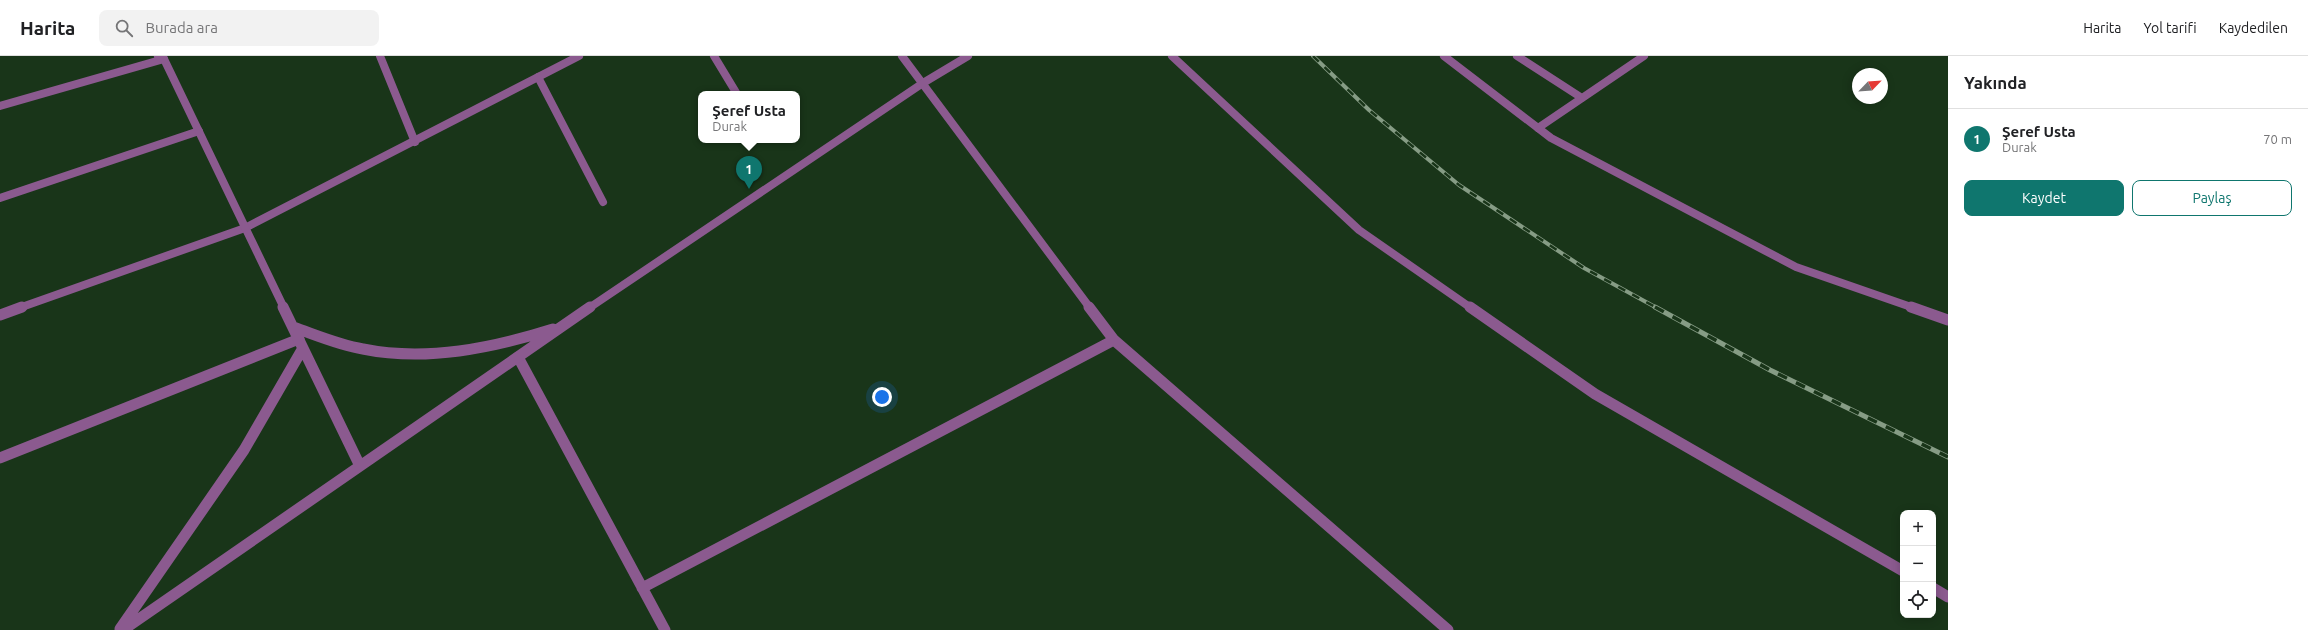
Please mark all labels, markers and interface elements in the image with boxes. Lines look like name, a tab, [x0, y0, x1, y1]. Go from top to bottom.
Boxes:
search box	[99, 10, 379, 46]
text: Harita	[20, 17, 75, 39]
icon: search	[113, 17, 135, 39]
text: Burada ara	[145, 19, 218, 36]
text: Harita	[2083, 20, 2121, 36]
text: Yol tarifi	[2143, 20, 2197, 36]
text: Kaydedilen	[2219, 20, 2288, 36]
north arrow	[1852, 68, 1888, 104]
text: Yakında	[1964, 73, 2027, 92]
popup	[698, 91, 800, 143]
text: Şeref Usta	[712, 102, 786, 119]
text: Durak	[712, 119, 747, 133]
text: Şeref Usta	[2002, 123, 2076, 140]
text: 1	[1973, 132, 1981, 146]
text: 70 m	[2263, 132, 2292, 146]
text: Durak	[2002, 140, 2037, 154]
pin: 1	[736, 156, 762, 189]
button: Kaydet	[1964, 180, 2124, 216]
button: Paylaş	[2132, 180, 2292, 216]
your location	[872, 387, 892, 407]
map controls	[1900, 510, 1936, 618]
button: +	[1900, 510, 1936, 546]
button: −	[1900, 546, 1936, 582]
button: locate	[1900, 582, 1936, 618]

